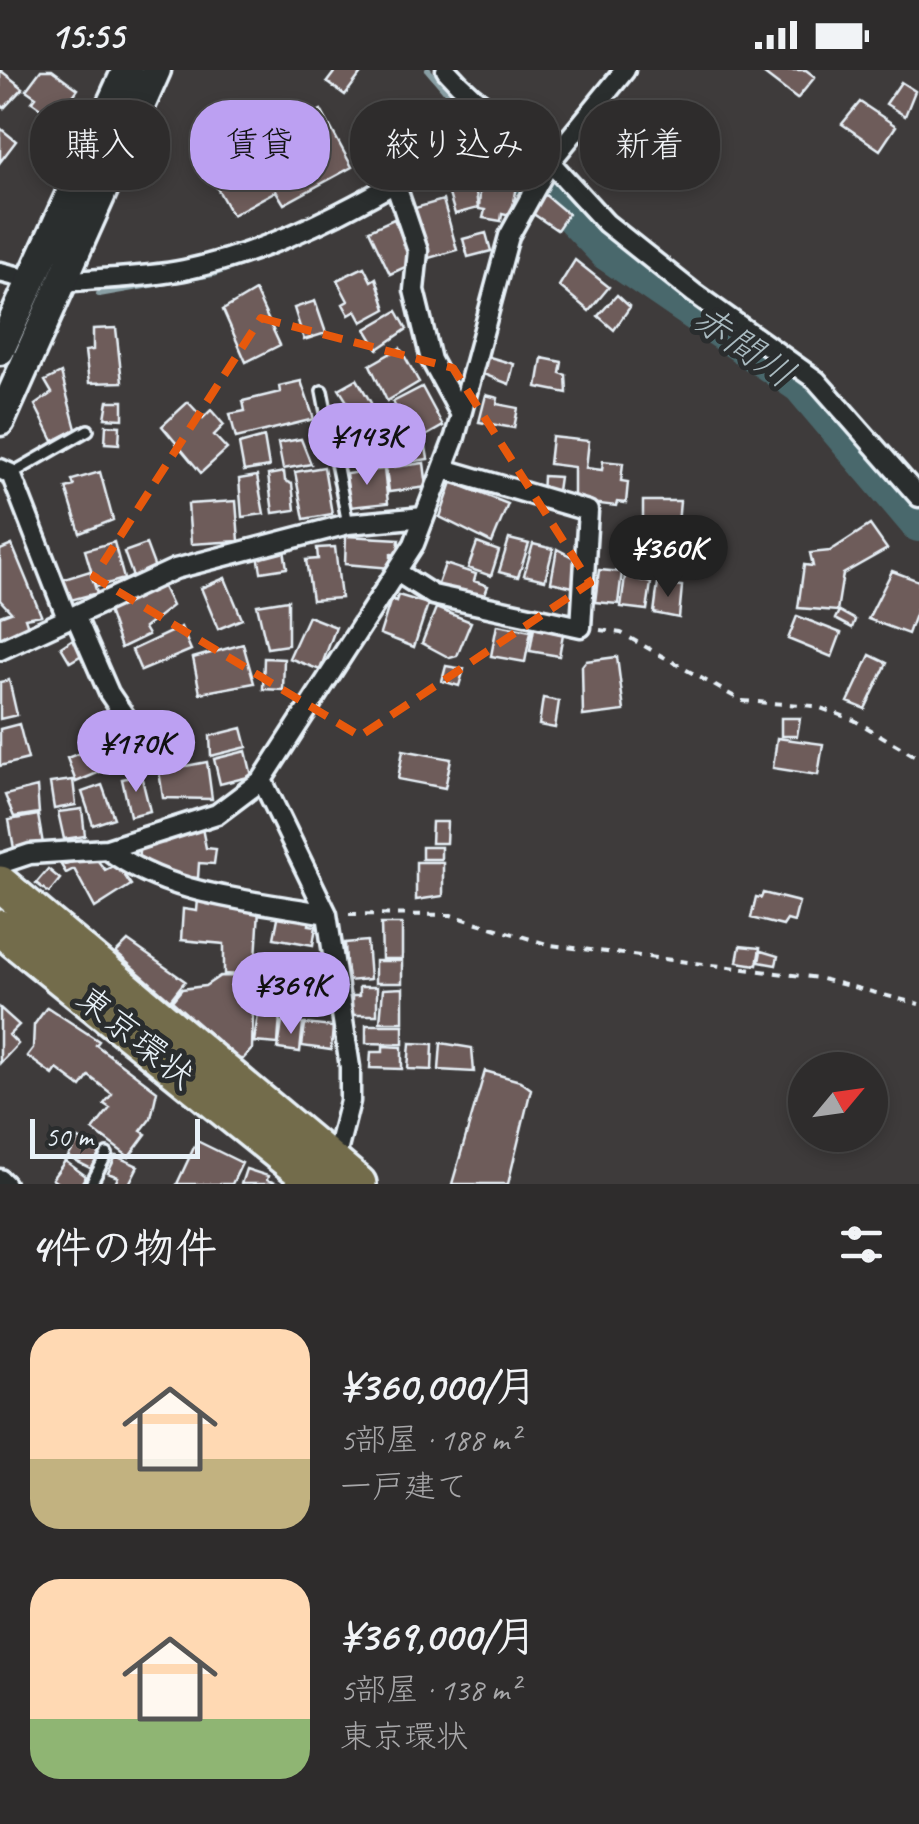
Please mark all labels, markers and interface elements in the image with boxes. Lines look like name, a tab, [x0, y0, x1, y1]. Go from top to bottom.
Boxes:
text: 15:55	[50, 12, 124, 59]
chip: 購入	[30, 100, 170, 190]
chip: 賃貸	[190, 100, 330, 190]
chip: 絞り込み	[350, 100, 560, 190]
chip: 新着	[580, 100, 720, 190]
water label: 赤間川	[684, 294, 804, 398]
pin: ¥143K	[297, 403, 437, 488]
text: ¥143K	[330, 415, 404, 456]
pin: ¥360K	[598, 515, 738, 600]
text: ¥360K	[631, 527, 705, 568]
pin: ¥170K	[66, 710, 206, 795]
text: ¥170K	[99, 722, 173, 763]
pin: ¥369K	[221, 952, 361, 1037]
text: ¥369K	[254, 964, 328, 1005]
street label: 東京環状	[67, 975, 205, 1099]
north arrow	[788, 1052, 888, 1152]
map controls	[788, 1052, 888, 1152]
scale bar	[30, 1114, 200, 1158]
text: 50 m	[45, 1119, 93, 1154]
icon: filters	[834, 1217, 889, 1272]
text: 4件の物件	[30, 1222, 217, 1275]
text: ¥360,000/月	[340, 1360, 537, 1413]
icon: home	[110, 1369, 230, 1489]
text: 5部屋 · 188 m²	[340, 1419, 519, 1460]
text: 一戸建て	[340, 1466, 468, 1507]
text: ¥369,000/月	[340, 1610, 537, 1663]
icon: home	[110, 1619, 230, 1739]
text: 5部屋 · 138 m²	[340, 1669, 519, 1710]
text: 東京環状	[340, 1716, 468, 1757]

